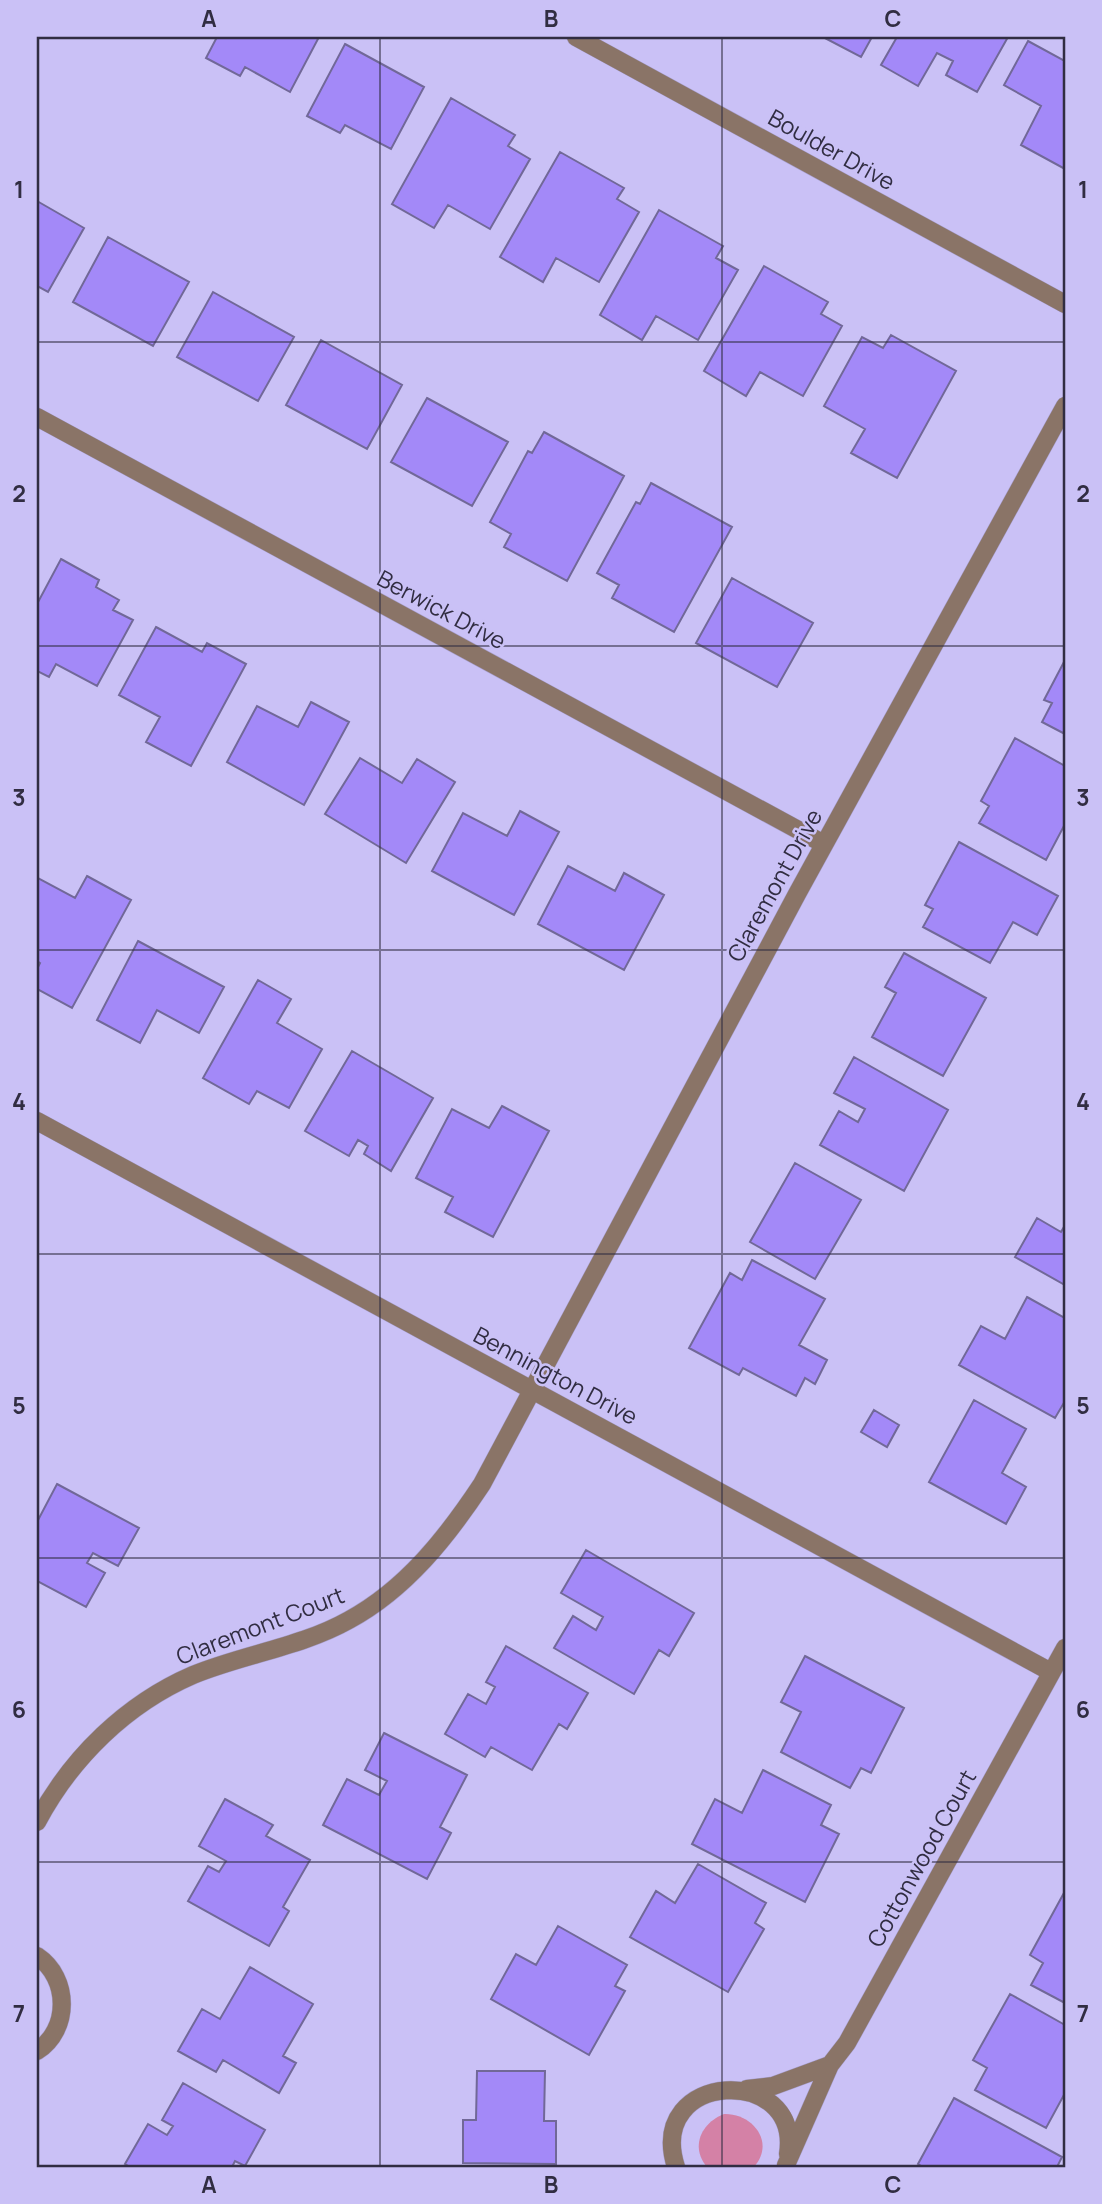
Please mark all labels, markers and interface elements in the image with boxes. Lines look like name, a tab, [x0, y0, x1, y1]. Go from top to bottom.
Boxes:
text: A	[201, 2, 217, 34]
text: B	[544, 2, 558, 34]
text: C	[885, 2, 902, 34]
street label: Boulder Drive	[763, 101, 901, 197]
text: 1	[14, 173, 24, 205]
text: 1	[1078, 173, 1088, 205]
text: 2	[12, 477, 26, 509]
text: 2	[1076, 477, 1090, 509]
street label: Berwick Drive	[372, 562, 512, 656]
text: 3	[12, 781, 26, 813]
text: 3	[1076, 781, 1090, 813]
street label: Claremont Drive	[719, 803, 829, 967]
text: 4	[12, 1085, 26, 1117]
text: 4	[1076, 1085, 1090, 1117]
street label: Bennington Drive	[468, 1318, 644, 1432]
text: 5	[12, 1389, 26, 1421]
text: 5	[1076, 1389, 1090, 1421]
street label: Claremont Court	[171, 1578, 349, 1672]
text: 6	[12, 1693, 26, 1725]
text: 6	[1076, 1693, 1090, 1725]
street label: Cottonwood Court	[859, 1764, 983, 1952]
text: 7	[13, 1997, 25, 2029]
text: 7	[1077, 1997, 1089, 2029]
text: A	[201, 2168, 217, 2200]
text: B	[544, 2168, 558, 2200]
text: C	[885, 2168, 902, 2200]

